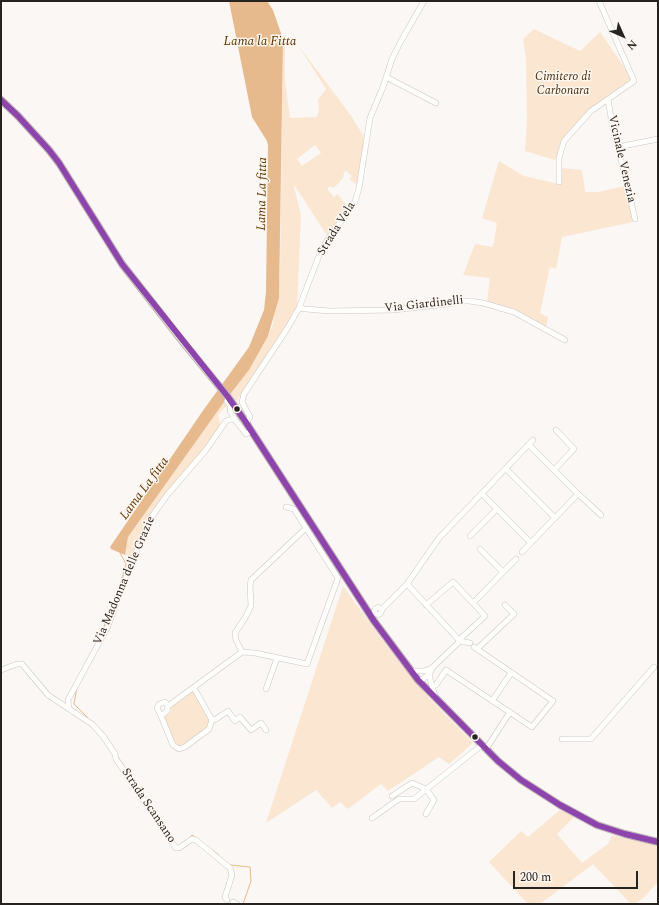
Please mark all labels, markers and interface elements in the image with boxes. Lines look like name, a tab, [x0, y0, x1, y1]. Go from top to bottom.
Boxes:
north arrow	[603, 16, 643, 56]
water label: Lama la Fitta	[224, 34, 296, 50]
text: N	[623, 36, 641, 54]
park label: Cimitero di Carbonara	[535, 71, 591, 99]
street label: Vicinale Venezia	[604, 114, 638, 204]
water label: Lama La fitta	[255, 157, 271, 231]
street label: Strada Vela	[315, 199, 359, 259]
street label: Via Giardinelli	[384, 294, 464, 316]
unlabelled marker	[232, 404, 242, 414]
water label: Lama La fitta	[117, 455, 173, 523]
street label: Via Madonna delle Grazie	[91, 514, 159, 648]
unlabelled marker	[470, 732, 480, 742]
street label: Strada Scansano	[118, 766, 178, 846]
scale bar	[515, 863, 640, 889]
text: 200 m	[520, 868, 551, 887]

